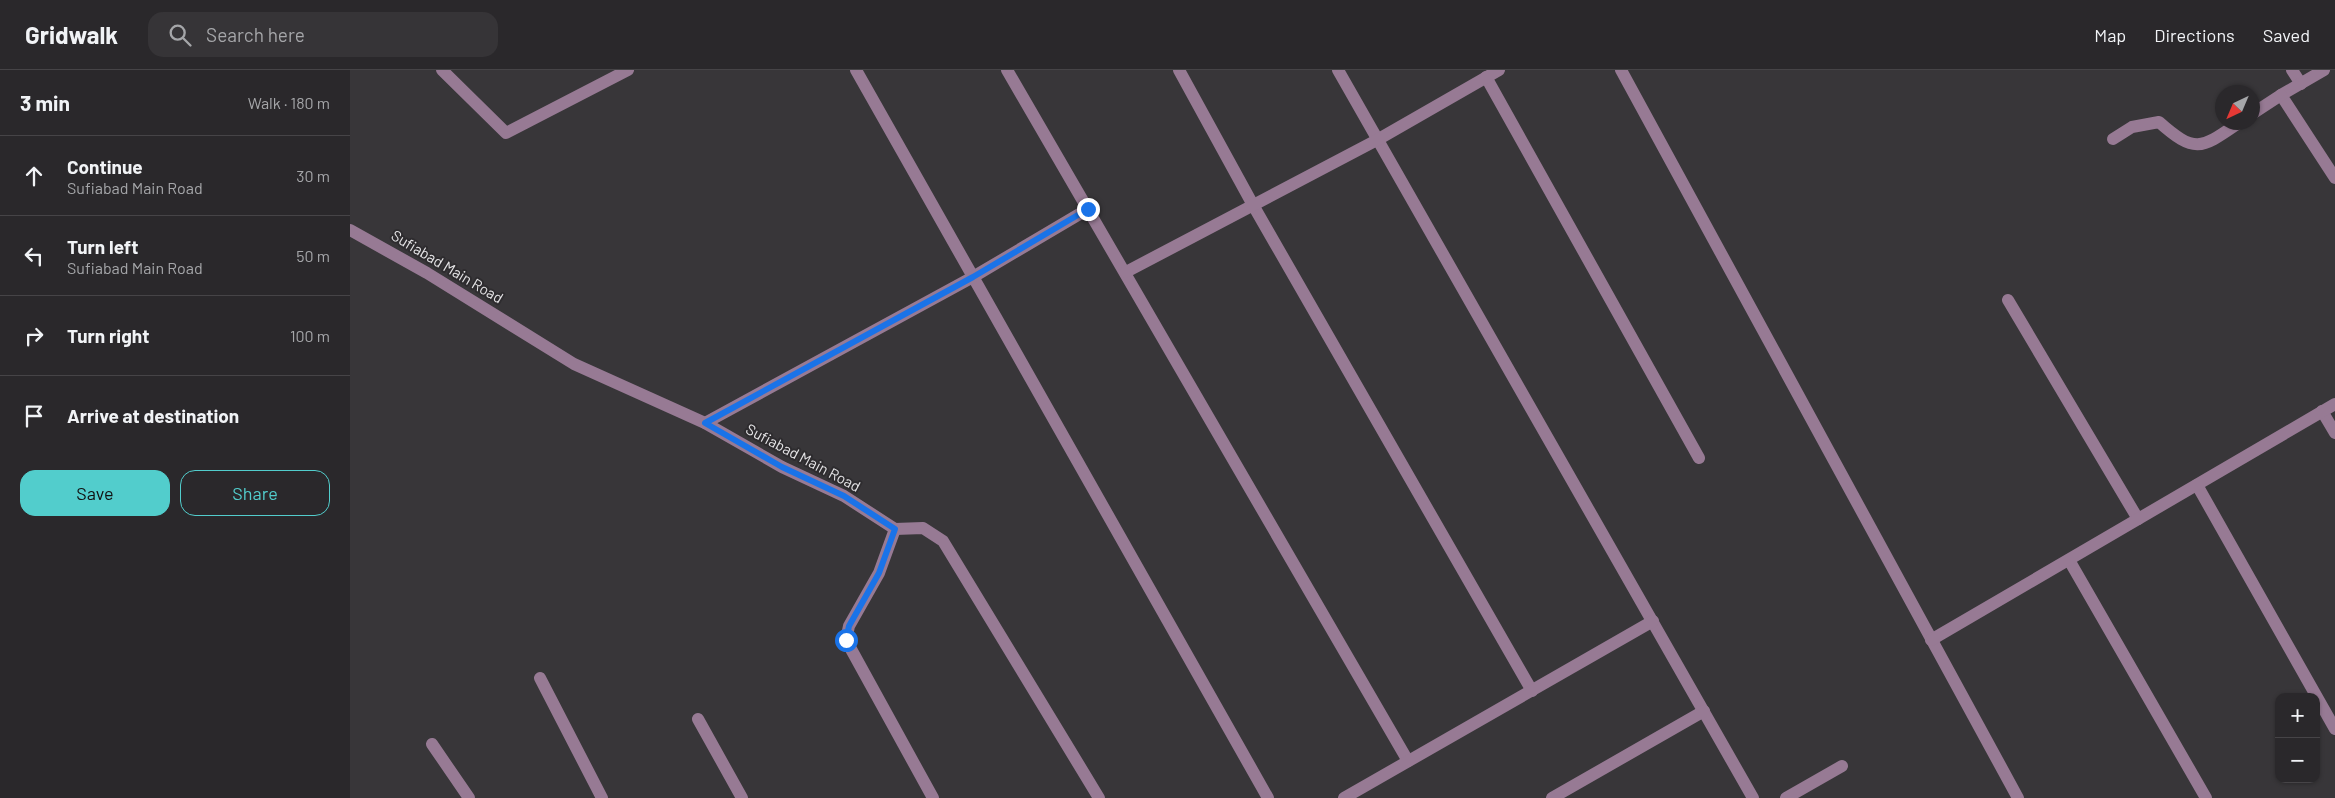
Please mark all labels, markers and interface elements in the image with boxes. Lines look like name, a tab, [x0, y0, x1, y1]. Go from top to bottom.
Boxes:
search box	[148, 12, 498, 57]
text: Gridwalk	[25, 20, 118, 49]
icon: search	[166, 21, 194, 49]
text: Search here	[206, 23, 305, 46]
text: Map	[2094, 24, 2126, 46]
text: Directions	[2154, 24, 2235, 46]
text: Saved	[2263, 24, 2310, 46]
north arrow	[2215, 85, 2260, 130]
text: 3 min	[20, 90, 70, 115]
text: Walk · 180 m	[248, 93, 330, 112]
text: Continue	[67, 155, 143, 178]
icon: ahead	[20, 162, 48, 190]
text: 30 m	[296, 166, 330, 185]
text: Sufiabad Main Road	[67, 178, 203, 197]
route end	[1077, 198, 1100, 221]
street label: Sufiabad Main Road	[388, 226, 507, 307]
text: Turn left	[67, 235, 138, 258]
icon: left	[20, 242, 48, 270]
text: 50 m	[296, 246, 330, 265]
text: Sufiabad Main Road	[67, 258, 203, 277]
icon: right	[20, 322, 48, 350]
text: Turn right	[67, 324, 149, 347]
text: 100 m	[290, 326, 330, 345]
icon: arrive	[20, 402, 48, 430]
text: Arrive at destination	[67, 404, 239, 427]
street label: Sufiabad Main Road	[743, 419, 864, 495]
button: Save	[20, 470, 170, 516]
button: Share	[180, 470, 330, 516]
route start	[835, 629, 858, 652]
map controls	[2275, 693, 2320, 783]
button: +	[2275, 693, 2320, 738]
button: −	[2275, 738, 2320, 783]

